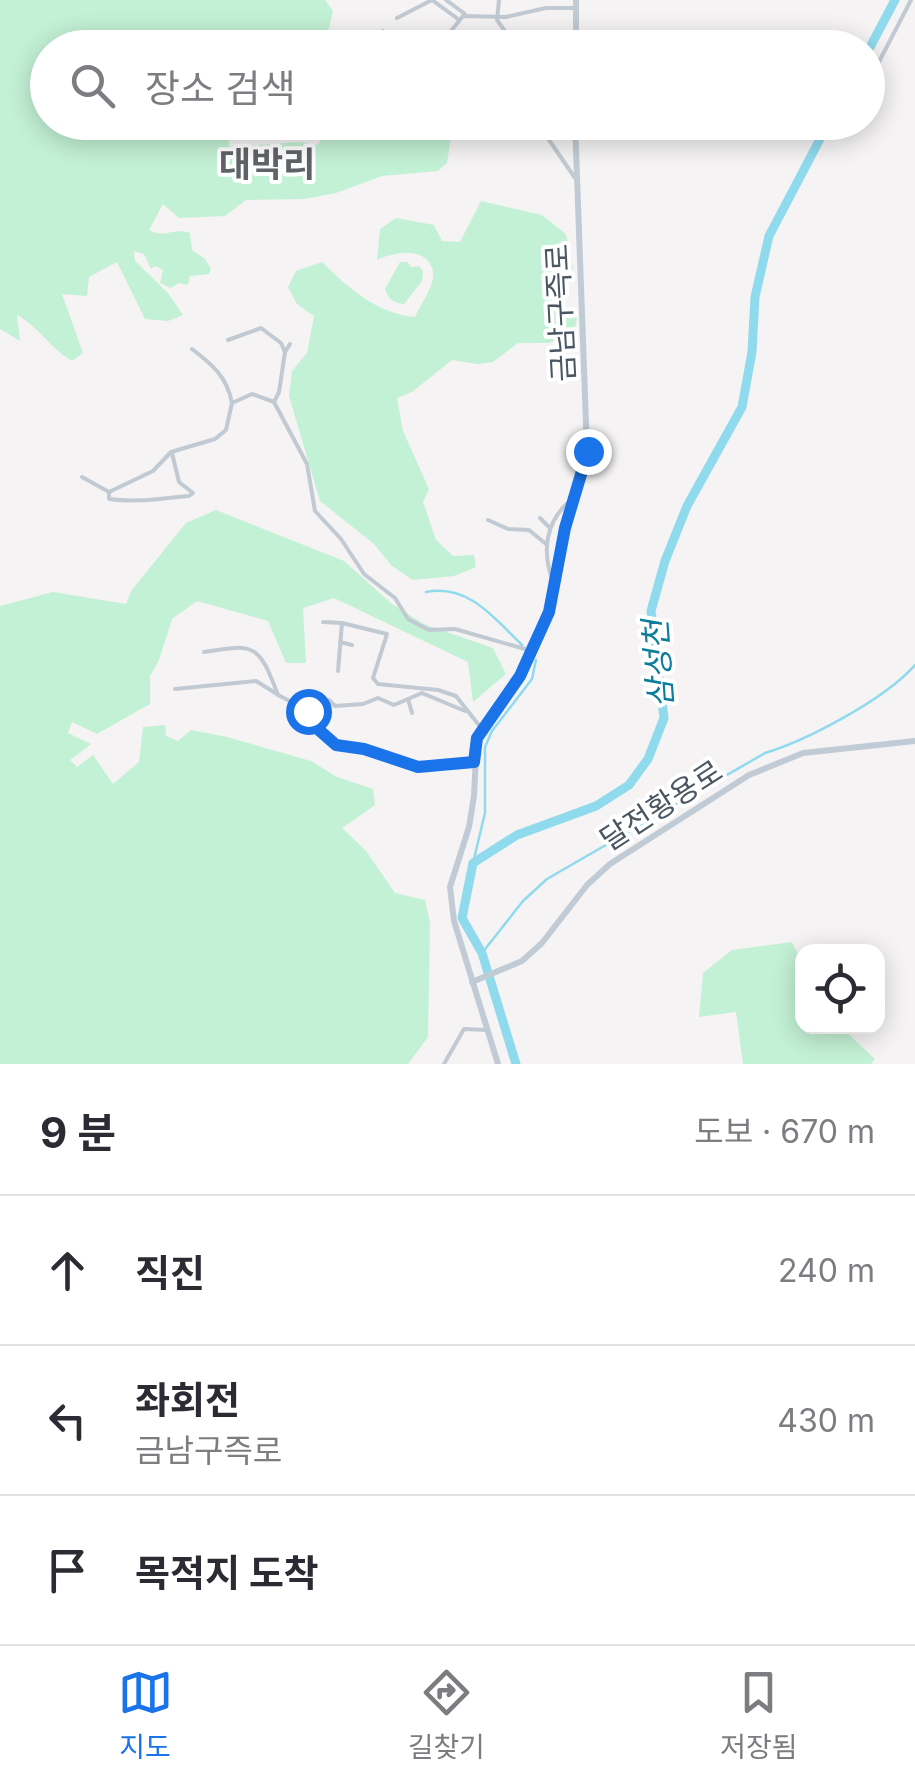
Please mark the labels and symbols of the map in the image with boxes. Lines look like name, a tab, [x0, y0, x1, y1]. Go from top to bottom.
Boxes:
district label: 대박리	[219, 143, 315, 185]
street label: 금남구즉로	[538, 243, 582, 383]
route end	[566, 429, 612, 475]
water label: 삼성천	[635, 615, 681, 709]
route start	[286, 689, 332, 735]
street label: 달전황용로	[593, 752, 729, 858]

